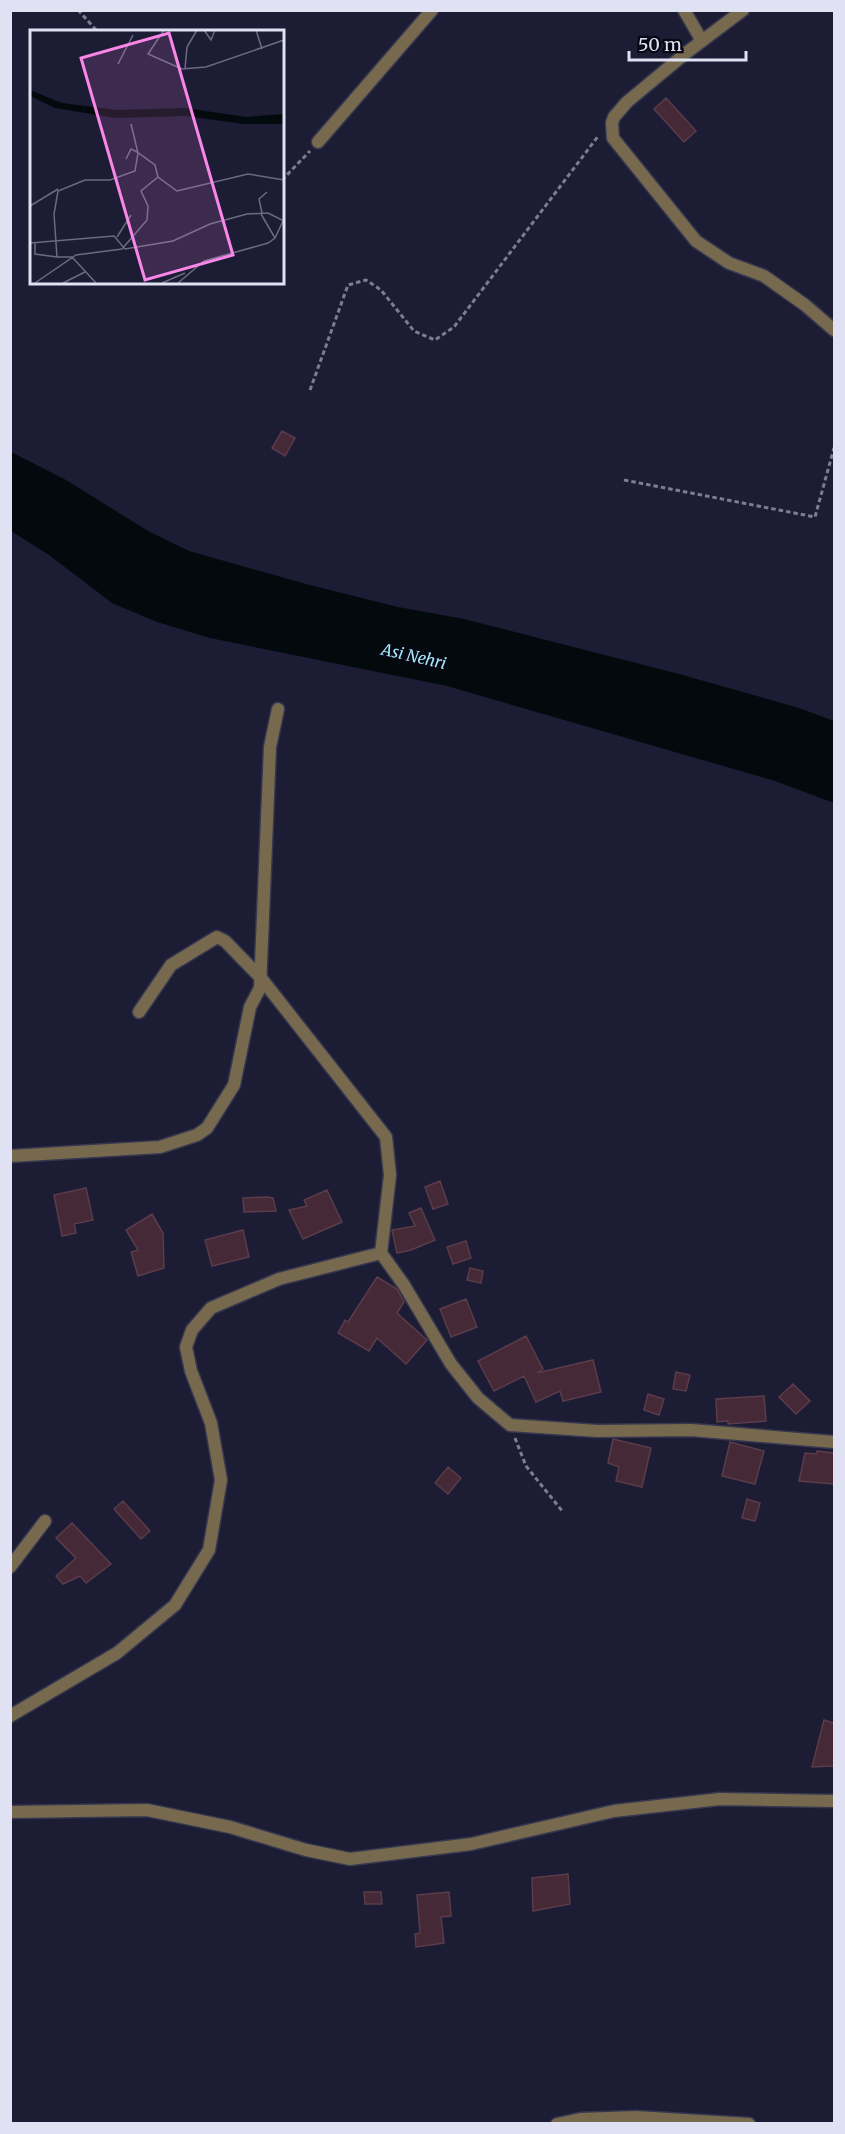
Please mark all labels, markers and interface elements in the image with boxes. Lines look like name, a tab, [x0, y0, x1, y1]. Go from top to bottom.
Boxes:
scale bar	[629, 24, 746, 62]
inset map	[30, 30, 284, 284]
text: 50 m	[638, 33, 682, 56]
water label: Asi Nehri	[378, 638, 449, 673]

